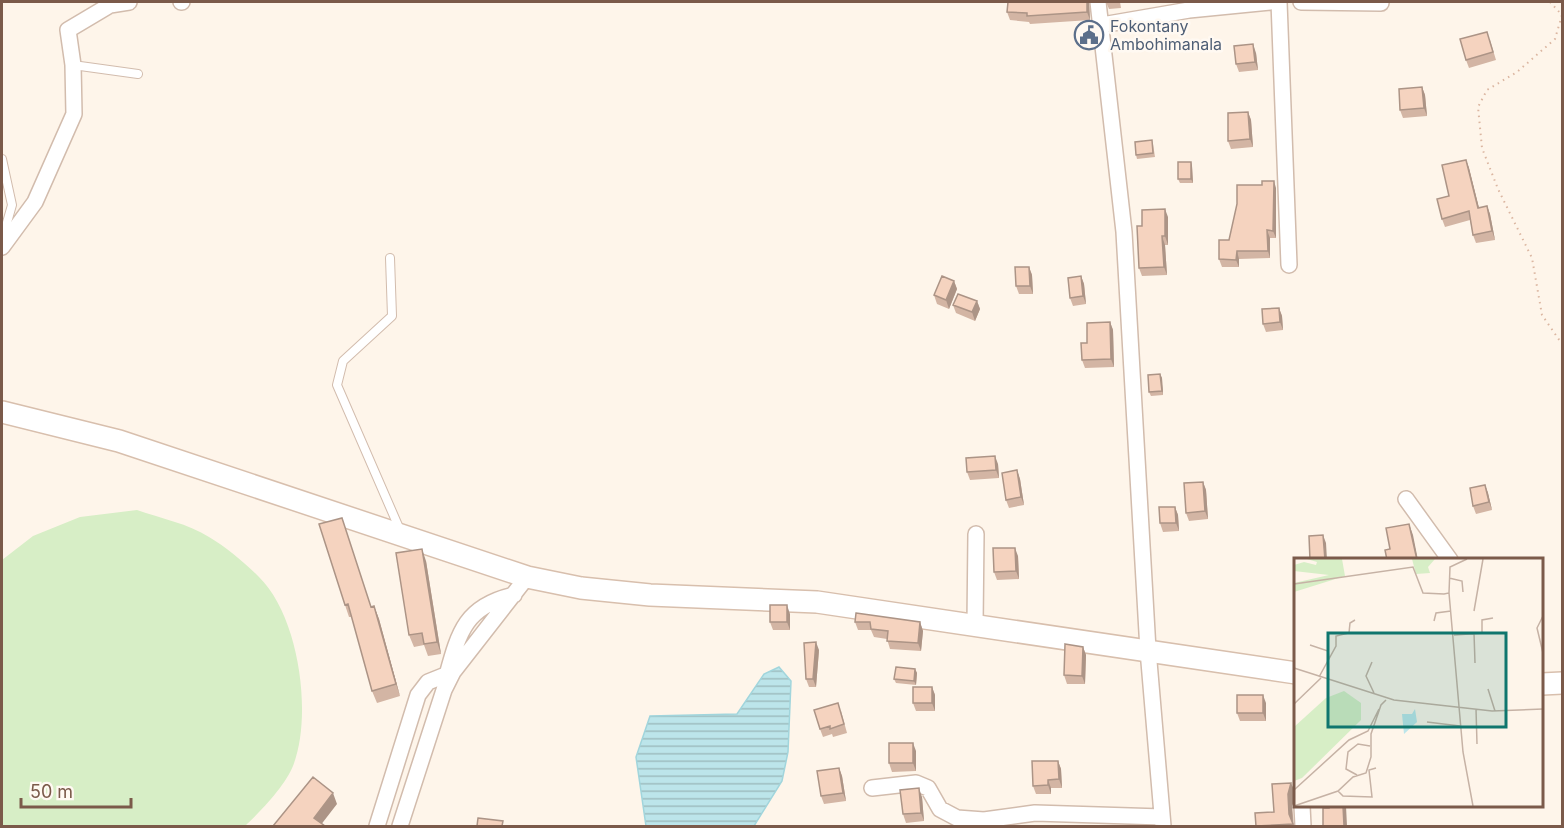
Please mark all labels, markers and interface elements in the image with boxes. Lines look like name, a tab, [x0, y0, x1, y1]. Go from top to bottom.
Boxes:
place label: Fokontany Ambohimanala	[1110, 16, 1222, 54]
public building icon: Fokontany Ambohimanala	[1073, 19, 1105, 51]
inset map	[1294, 558, 1543, 807]
scale bar	[21, 771, 130, 809]
text: 50 m	[30, 781, 73, 802]

